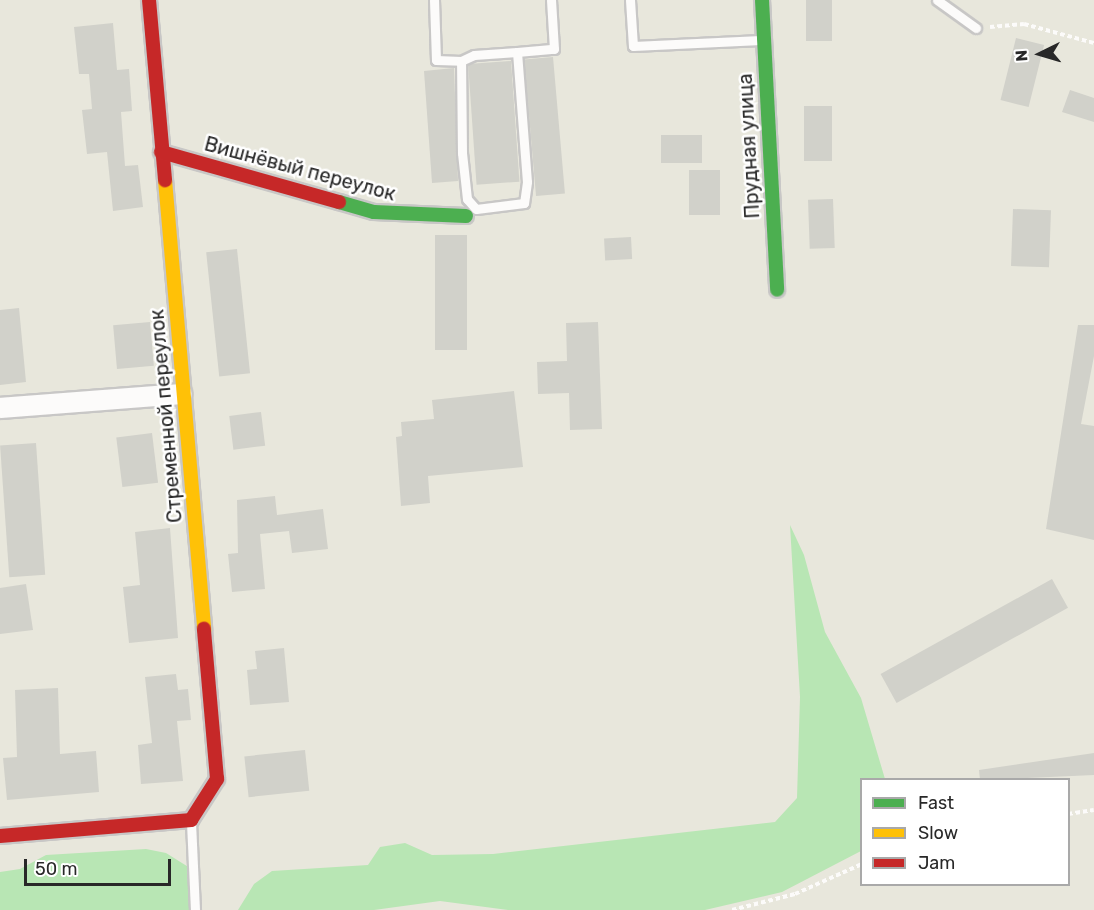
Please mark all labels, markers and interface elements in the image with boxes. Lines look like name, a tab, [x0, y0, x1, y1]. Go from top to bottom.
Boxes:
north arrow	[1010, 24, 1070, 84]
text: N	[1012, 49, 1032, 62]
street label: Прудная улица	[733, 73, 765, 219]
street label: Вишнёвый переулок	[202, 132, 398, 206]
street label: Стременной переулок	[145, 308, 187, 524]
legend	[860, 778, 1070, 886]
text: Fast	[918, 792, 954, 814]
text: Slow	[918, 822, 958, 844]
scale bar	[27, 847, 174, 885]
text: Jam	[918, 852, 955, 874]
text: 50 m	[35, 858, 78, 880]

